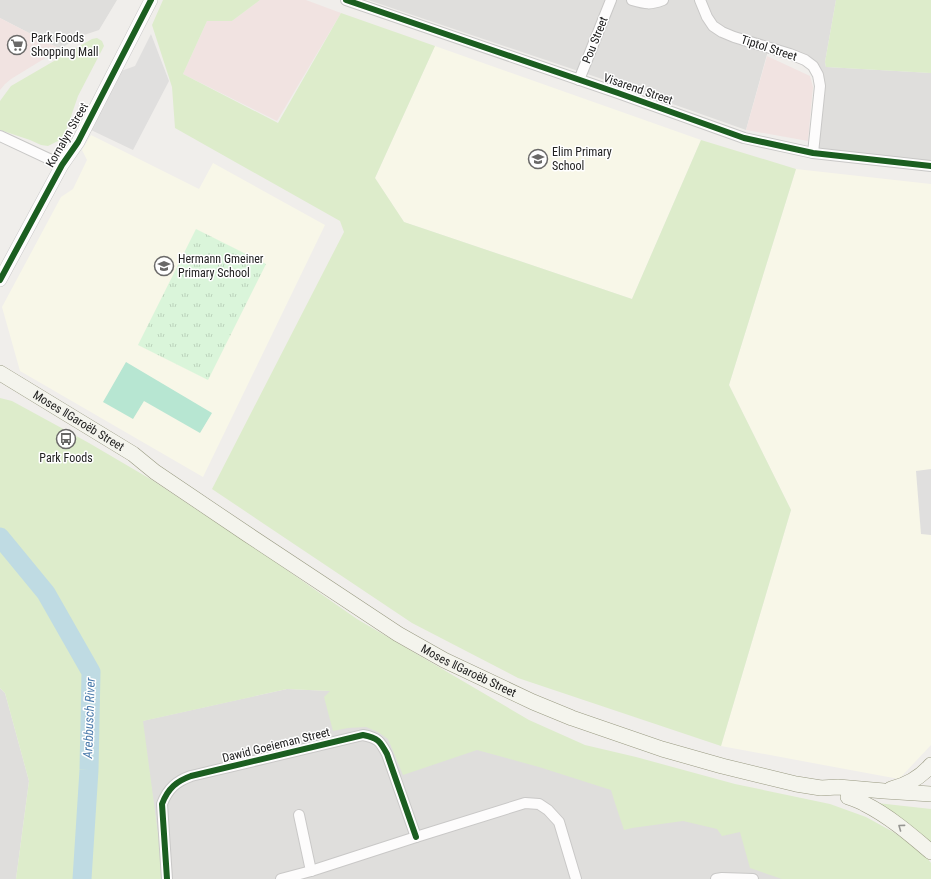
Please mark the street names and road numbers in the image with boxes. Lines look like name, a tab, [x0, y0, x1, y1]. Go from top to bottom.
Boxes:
street label: Pou Street	[579, 14, 611, 65]
street label: Tiptol Street	[739, 32, 799, 64]
street label: Visarend Street	[601, 71, 675, 108]
street label: Kornalyn Street	[43, 100, 91, 170]
street label: Moses ǁGaroëb Street	[30, 388, 127, 454]
street label: Moses ǁGaroëb Street	[419, 642, 519, 700]
street label: Dawid Goeieman Street	[221, 725, 332, 765]

